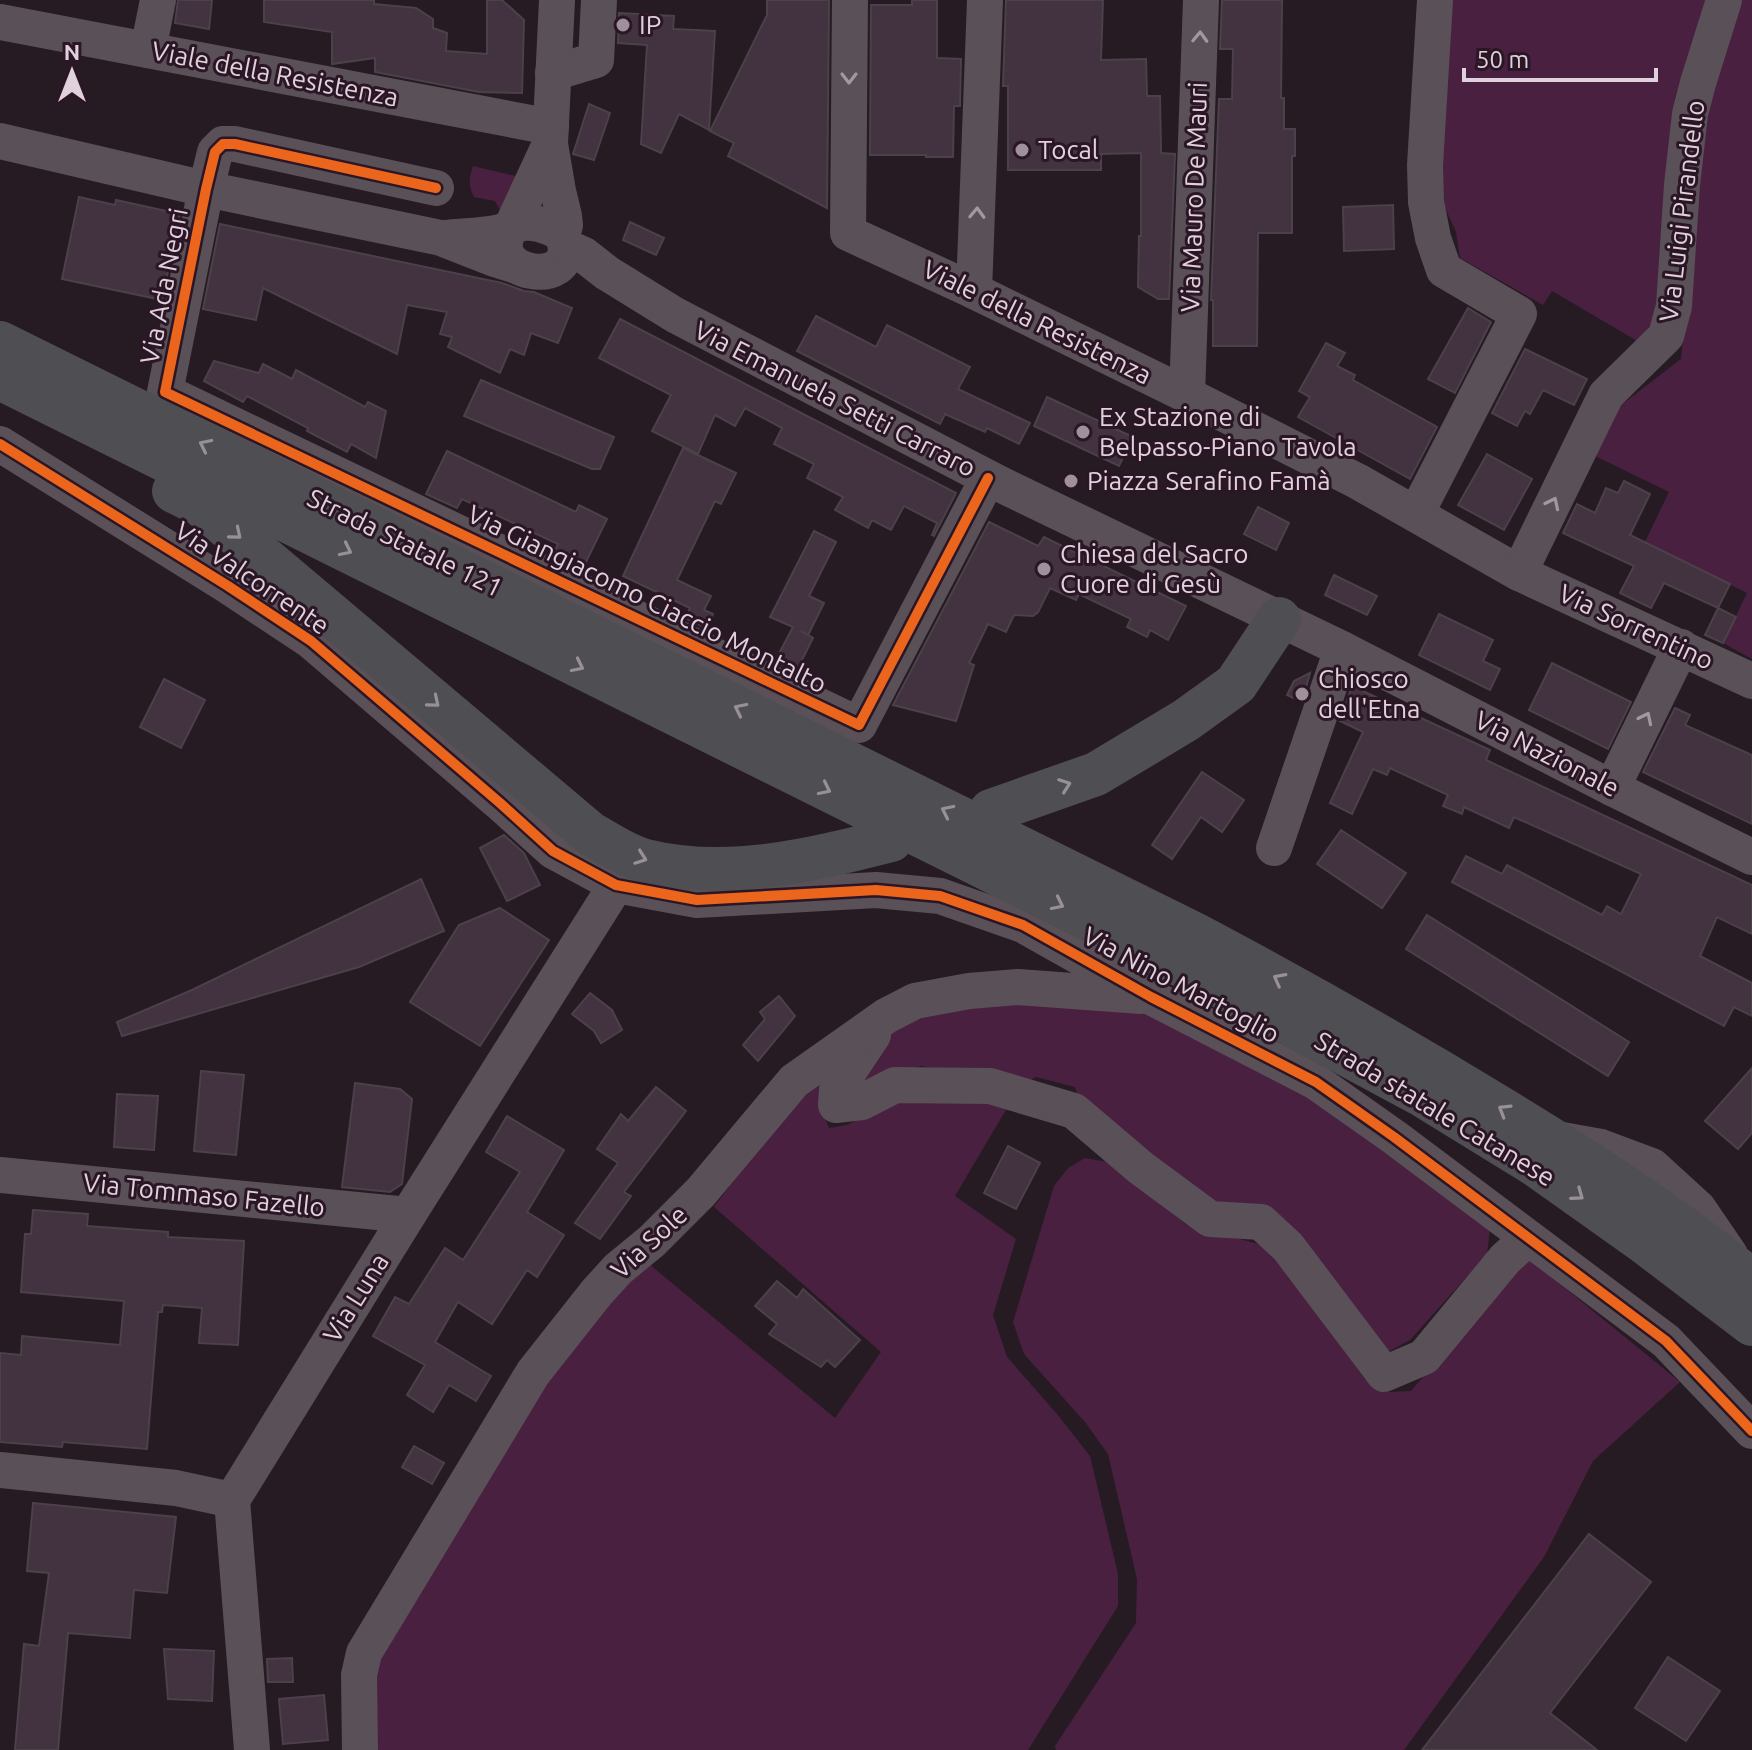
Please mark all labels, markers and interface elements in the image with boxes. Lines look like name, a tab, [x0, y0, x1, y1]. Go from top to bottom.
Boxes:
place label: IP	[639, 10, 661, 39]
marker: IP	[614, 16, 632, 34]
one-way arrow	[1191, 30, 1208, 43]
north arrow	[32, 32, 112, 112]
scale bar	[1464, 32, 1656, 82]
street label: Viale della Resistenza	[149, 35, 401, 112]
text: N	[64, 39, 80, 64]
text: 50 m	[1476, 46, 1529, 73]
one-way arrow	[840, 72, 858, 85]
street label: Via Mauro De Mauri	[1175, 81, 1212, 313]
street label: Via Luigi Pirandello	[1654, 99, 1709, 323]
place label: Tocal	[1038, 135, 1099, 164]
marker: Tocal	[1013, 141, 1031, 159]
street label: Via Ada Negri	[134, 205, 193, 366]
one-way arrow	[968, 206, 985, 219]
street label: Viale della Resistenza	[918, 254, 1156, 390]
street label: Via Emanuela Setti Carraro	[690, 315, 981, 482]
place label: Ex Stazione di Belpasso-Piano Tavola	[1099, 402, 1357, 461]
marker: Ex Stazione di Belpasso-Piano Tavola	[1074, 423, 1092, 441]
one-way arrow	[199, 439, 214, 455]
place label: Piazza Serafino Famà	[1087, 466, 1331, 495]
marker: Piazza Serafino Famà	[1062, 472, 1080, 490]
street label: Strada Statale 121	[303, 483, 507, 602]
one-way arrow	[1543, 497, 1559, 511]
street label: Via Giangiacomo Ciaccio Montalto	[463, 499, 831, 698]
street label: Via Valcorrente	[170, 515, 335, 640]
one-way arrow	[226, 524, 241, 539]
place label: Chiesa del Sacro Cuore di Gesù	[1060, 539, 1249, 598]
one-way arrow	[337, 540, 352, 556]
marker: Chiesa del Sacro Cuore di Gesù	[1035, 560, 1053, 578]
street label: Via Sorrentino	[1554, 578, 1718, 675]
one-way arrow	[570, 656, 585, 672]
place label: Chiosco dell'Etna	[1318, 664, 1420, 723]
marker: Chiosco dell'Etna	[1293, 685, 1311, 703]
one-way arrow	[425, 692, 440, 707]
one-way arrow	[733, 703, 748, 718]
street label: Via Nazionale	[1470, 705, 1624, 802]
one-way arrow	[1636, 711, 1652, 726]
one-way arrow	[1057, 778, 1071, 794]
one-way arrow	[817, 779, 832, 794]
one-way arrow	[941, 805, 955, 821]
one-way arrow	[633, 848, 647, 864]
one-way arrow	[1050, 894, 1065, 910]
street label: Via Nino Martoglio	[1078, 920, 1284, 1049]
one-way arrow	[1273, 973, 1288, 989]
street label: Strada statale Catanese	[1310, 1025, 1560, 1192]
one-way arrow	[1498, 1104, 1513, 1119]
street label: Via Tommaso Fazello	[82, 1167, 326, 1222]
one-way arrow	[1569, 1185, 1584, 1200]
street label: Via Sole	[605, 1199, 693, 1284]
street label: Via Luna	[317, 1248, 394, 1348]

